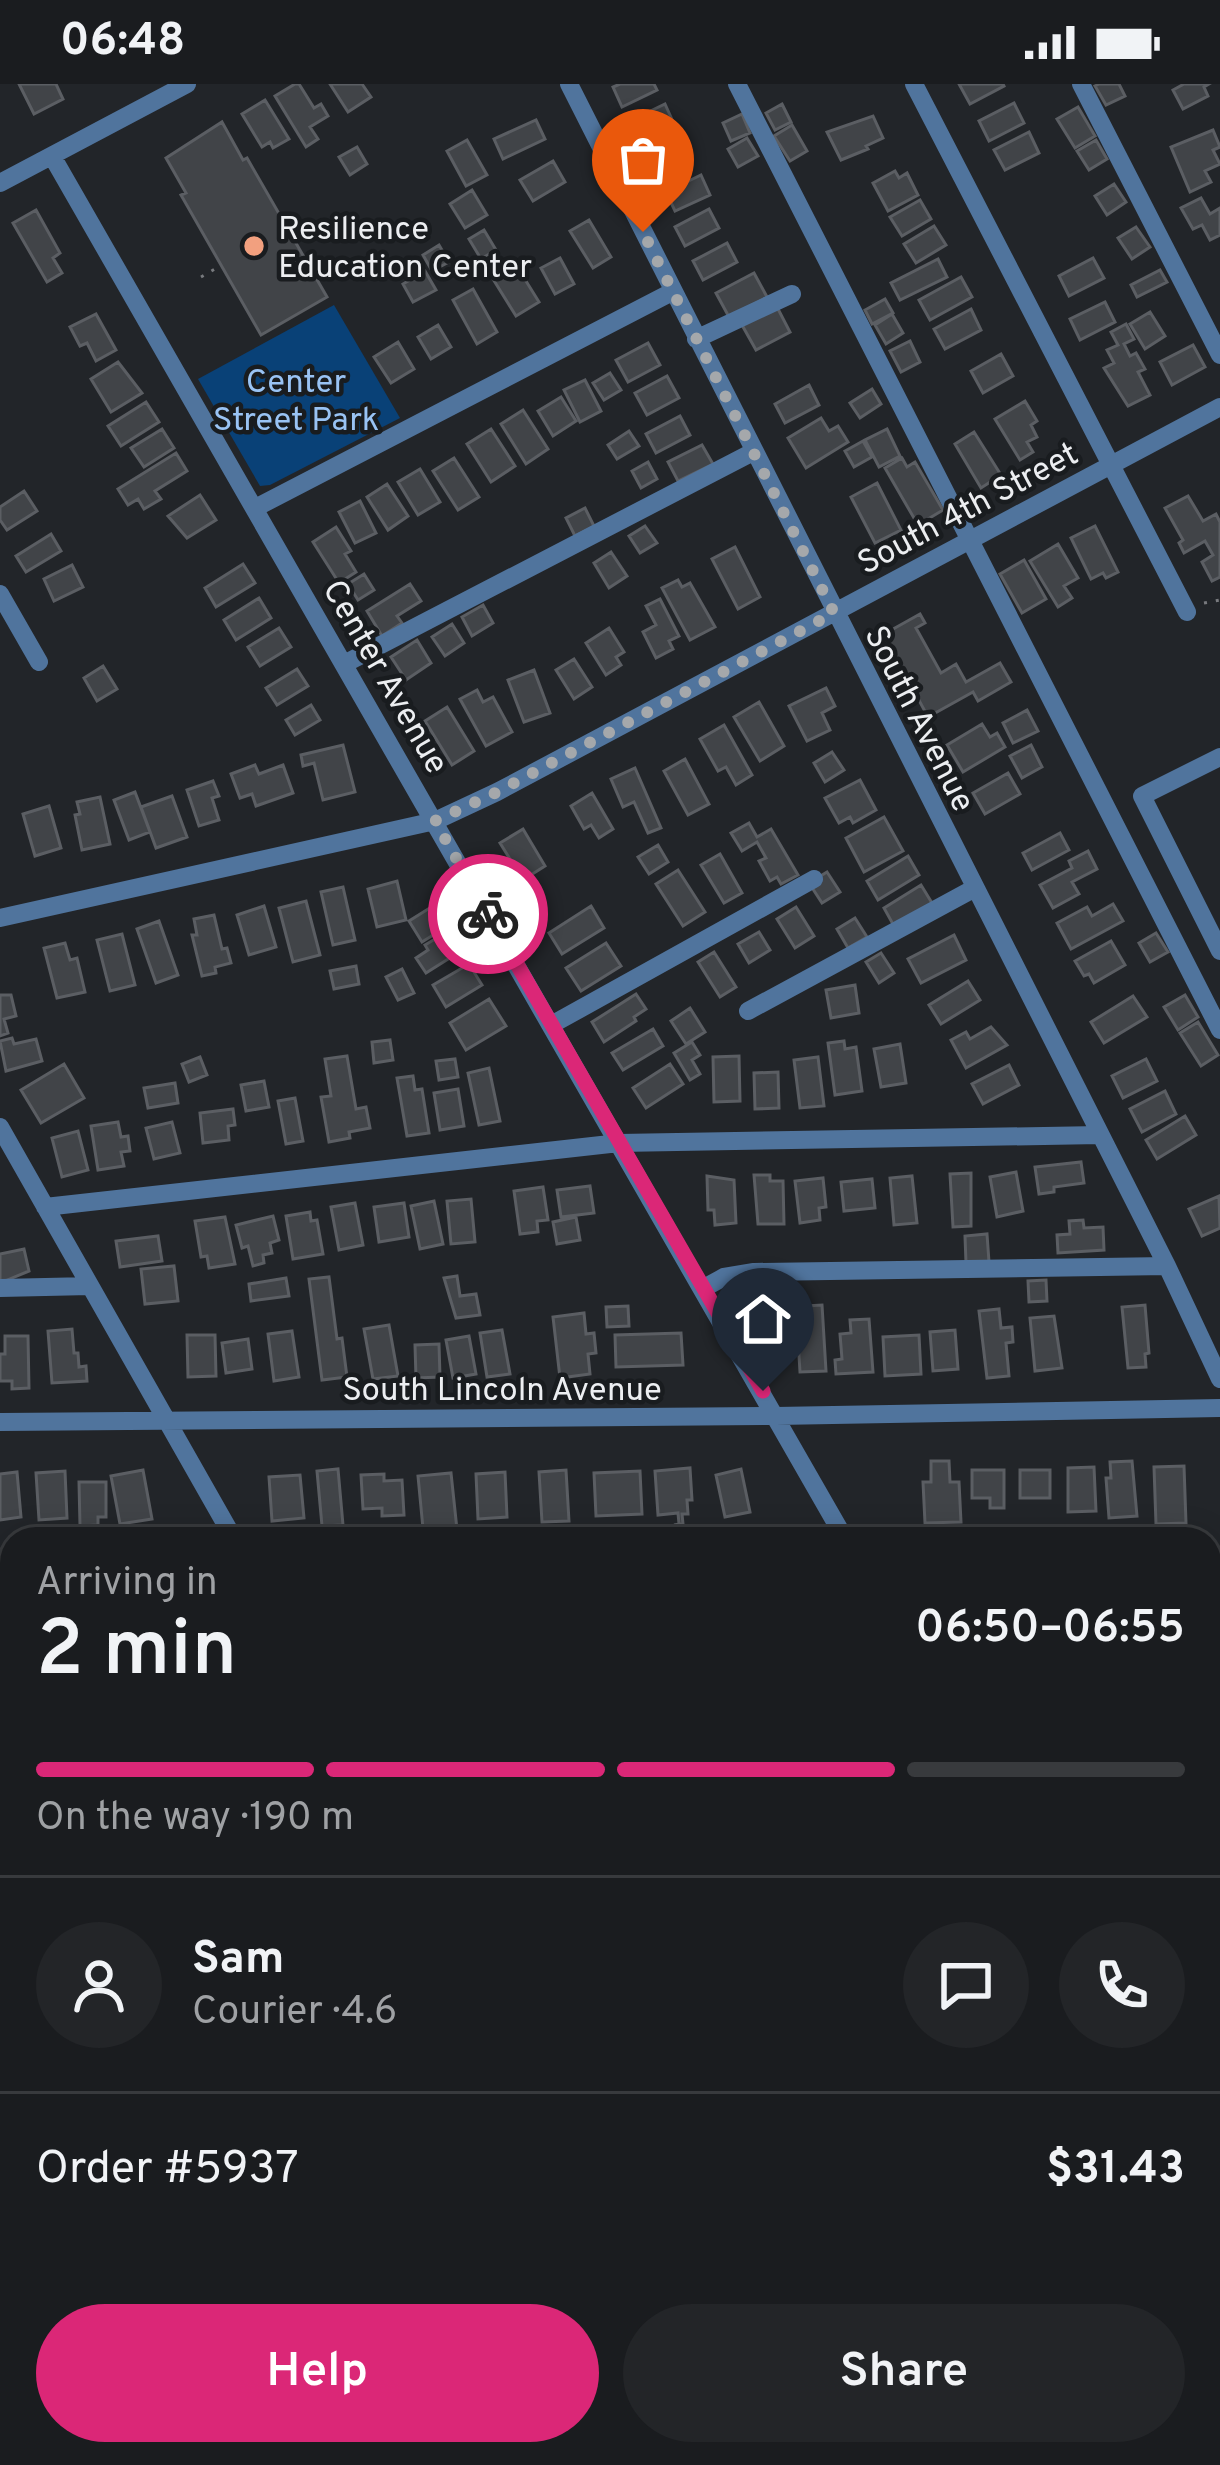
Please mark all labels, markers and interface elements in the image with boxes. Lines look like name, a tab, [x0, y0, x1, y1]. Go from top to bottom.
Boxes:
text: 06:48	[60, 14, 185, 71]
pin	[592, 109, 694, 232]
icon: bag	[610, 127, 676, 193]
place label: Resilience Education Center	[278, 210, 532, 290]
marker: Resilience Education Center	[241, 233, 267, 259]
park label: Center Street Park	[213, 363, 379, 443]
street label: South 4th Street	[851, 435, 1086, 586]
street label: Center Avenue	[311, 573, 456, 783]
street label: South Avenue	[853, 620, 982, 820]
courier	[428, 854, 548, 974]
icon: bike	[455, 881, 521, 947]
pin	[712, 1268, 814, 1391]
icon: home	[730, 1286, 796, 1352]
street label: South Lincoln Avenue	[342, 1371, 662, 1413]
text: Arriving in	[36, 1560, 218, 1609]
text: 06:50–06:55	[915, 1601, 1185, 1658]
text: 2 min	[36, 1604, 237, 1703]
text: On the way · 190 m	[36, 1795, 354, 1844]
button: person	[36, 1922, 162, 2048]
button: chat	[903, 1922, 1029, 2048]
button: phone	[1059, 1922, 1185, 2048]
text: Sam	[192, 1932, 284, 1989]
text: Courier · 4.6	[192, 1989, 397, 2038]
text: Order #5937	[36, 2142, 299, 2199]
text: $31.43	[1046, 2142, 1185, 2199]
button: Help	[36, 2304, 599, 2442]
button: Share	[623, 2304, 1185, 2442]

